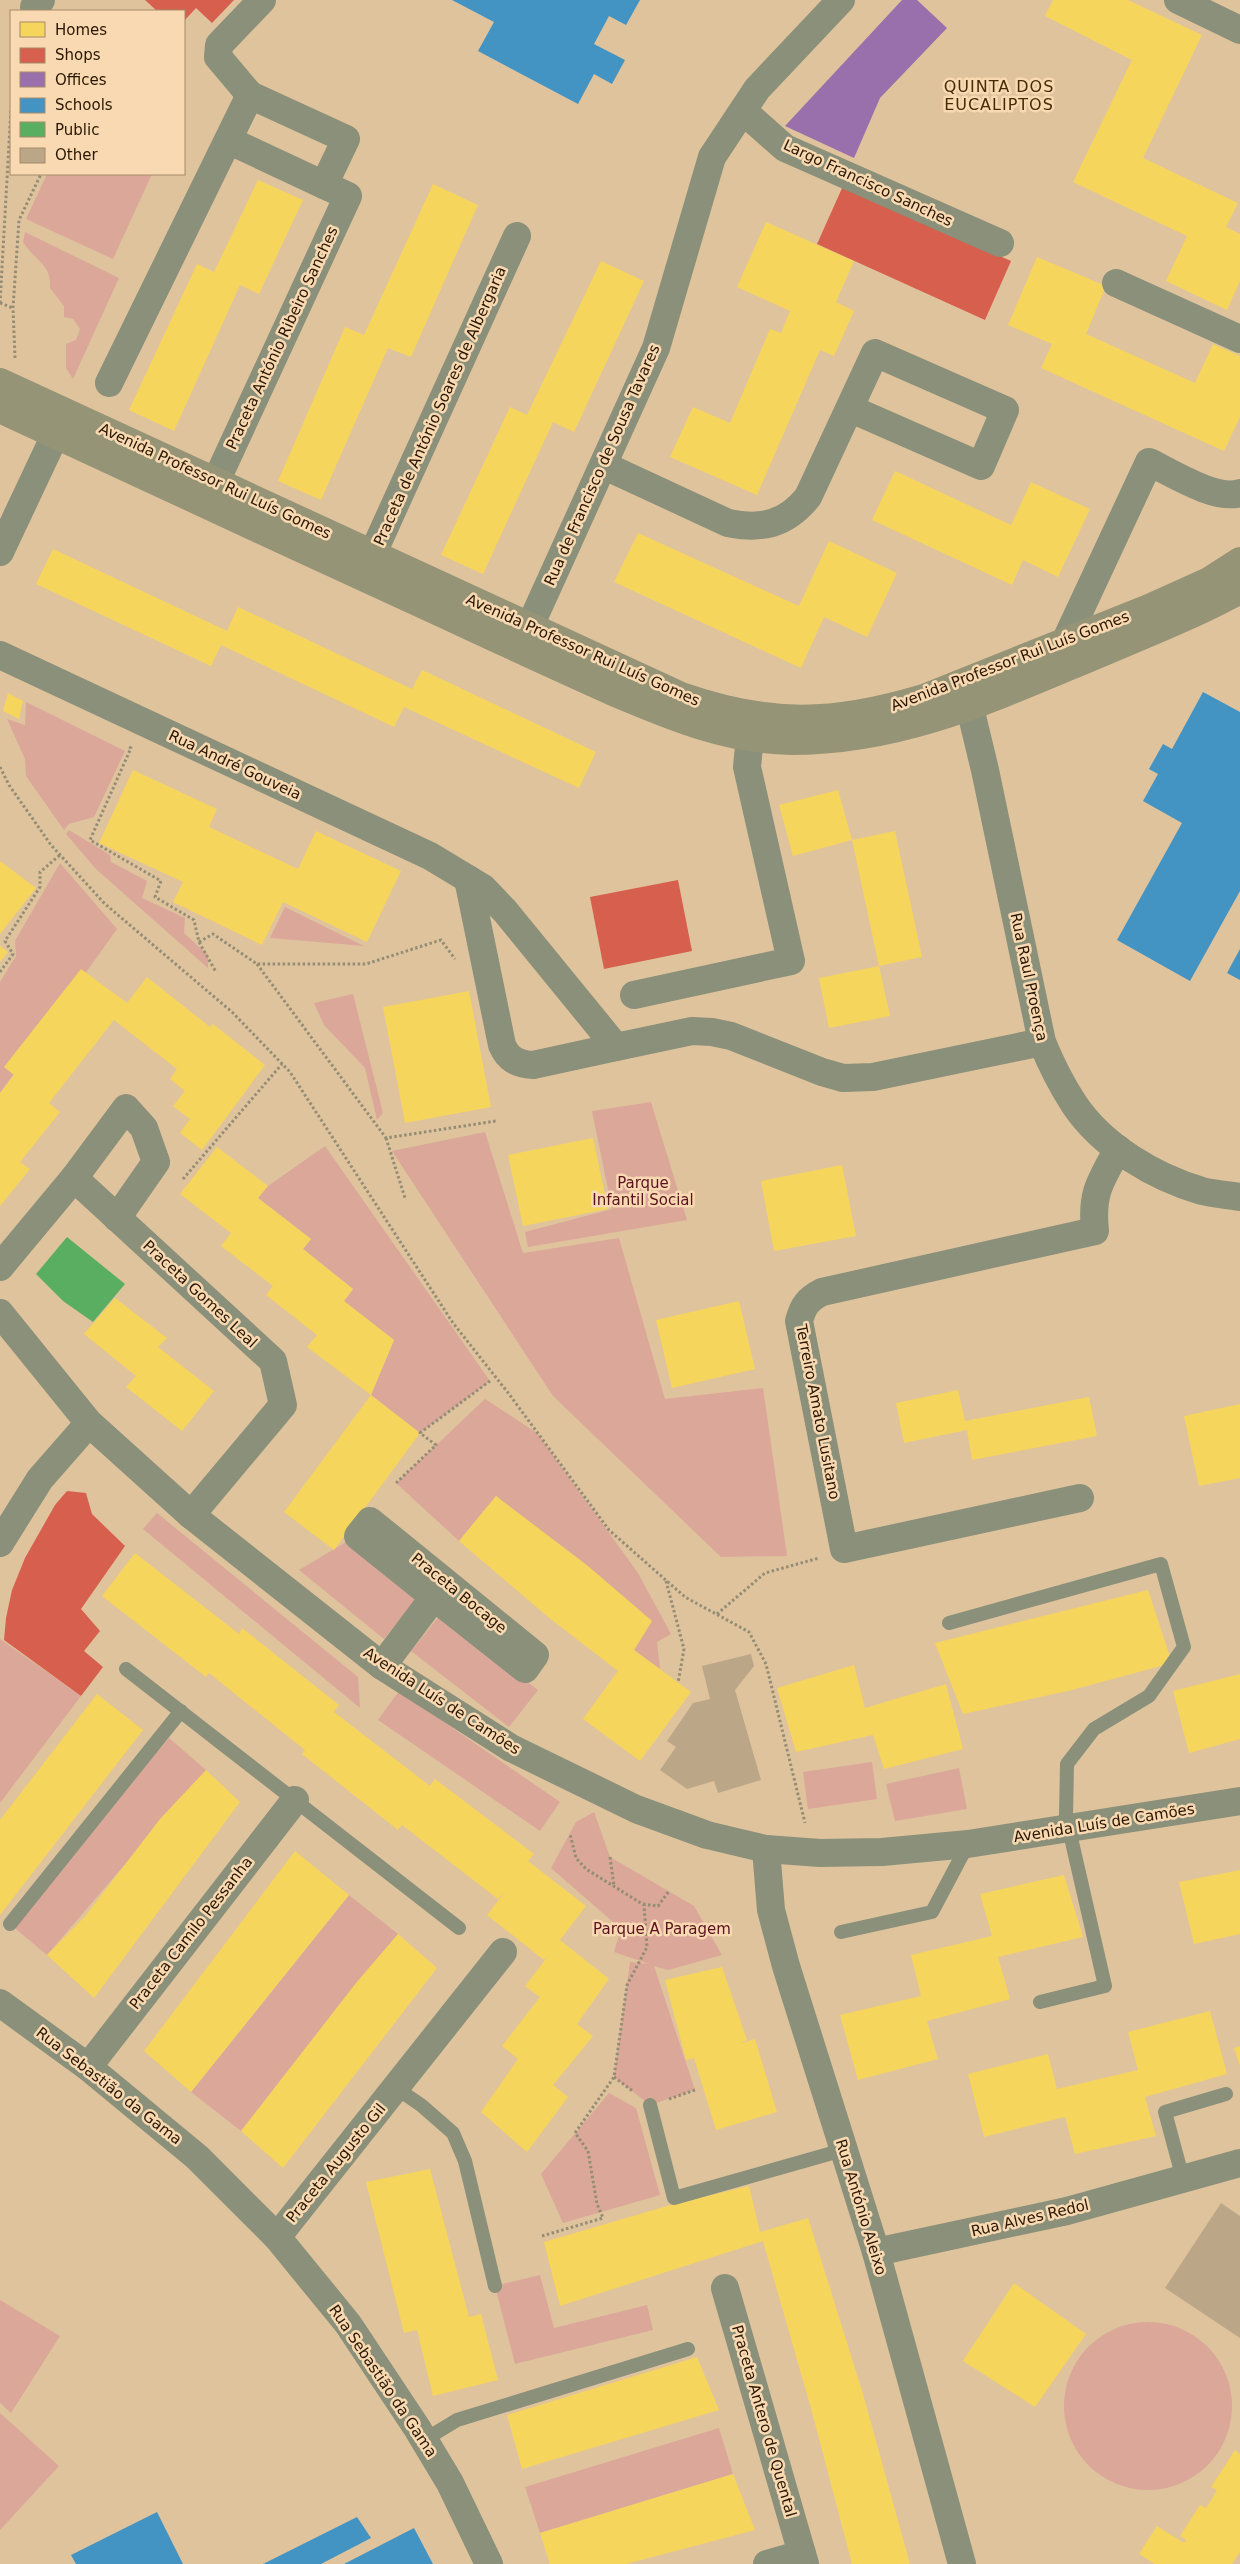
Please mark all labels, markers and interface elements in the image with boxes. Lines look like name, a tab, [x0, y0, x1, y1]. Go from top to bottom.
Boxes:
legend	[10, 10, 185, 175]
text: Homes	[55, 21, 107, 39]
text: Shops	[55, 46, 101, 64]
text: Offices	[55, 71, 107, 89]
district label: QUINTA DOS EUCALIPTOS	[944, 77, 1054, 114]
text: Schools	[55, 96, 113, 114]
text: Public	[55, 121, 99, 139]
street label: Largo Francisco Sanches	[780, 136, 956, 230]
text: Other	[55, 146, 98, 164]
street label: Praceta António Ribeiro Sanches	[222, 223, 342, 452]
street label: Praceta de António Soares de Albergaria	[370, 264, 510, 548]
street label: Rua de Francisco de Sousa Tavares	[541, 342, 664, 588]
street label: Avenida Professor Rui Luís Gomes	[96, 419, 334, 543]
street label: Avenida Professor Rui Luís Gomes	[463, 590, 703, 710]
street label: Avenida Professor Rui Luís Gomes	[888, 607, 1132, 715]
street label: Rua André Gouveia	[166, 726, 304, 804]
street label: Rua Raul Proença	[1007, 911, 1051, 1043]
park label: Parque Infantil Social	[592, 1174, 694, 1209]
street label: Praceta Gomes Leal	[139, 1236, 261, 1352]
street label: Terreiro Amato Lusitano	[792, 1322, 844, 1501]
street label: Praceta Bocage	[408, 1549, 510, 1637]
street label: Avenida Luís de Camões	[360, 1644, 524, 1758]
street label: Avenida Luís de Camões	[1012, 1800, 1196, 1846]
street label: Praceta Camilo Pessanha	[126, 1853, 256, 2013]
park label: Parque A Paragem	[593, 1920, 731, 1938]
street label: Rua Sebastião da Gama	[33, 2024, 185, 2148]
street label: Praceta Augusto Gil	[282, 2100, 390, 2226]
street label: Rua António Aleixo	[832, 2137, 890, 2277]
street label: Rua Alves Redol	[969, 2196, 1091, 2240]
street label: Rua Sebastião da Gama	[325, 2301, 441, 2461]
street label: Praceta Antero de Quental	[728, 2323, 800, 2519]

